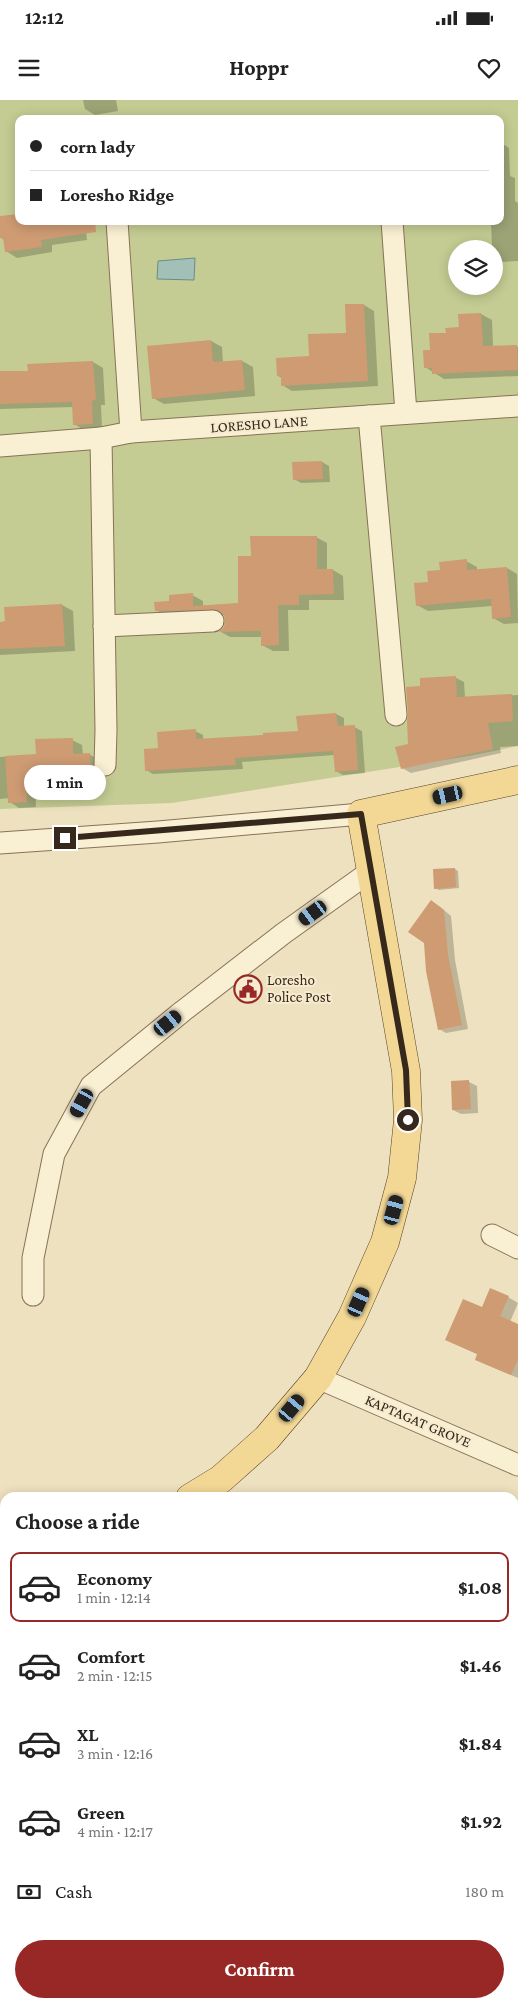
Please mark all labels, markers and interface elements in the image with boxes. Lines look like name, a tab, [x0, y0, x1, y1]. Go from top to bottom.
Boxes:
text: 12:12	[25, 7, 64, 28]
icon: menu	[15, 54, 43, 82]
icon: heart	[475, 54, 503, 82]
text: Hoppr	[229, 55, 289, 80]
text: corn lady	[60, 136, 135, 157]
text: Loresho Ridge	[60, 184, 174, 205]
map controls	[448, 240, 503, 295]
button: layers	[448, 240, 503, 295]
street label: LORESHO LANE	[210, 413, 308, 435]
callout: 1 min	[24, 766, 106, 800]
text: 1 min	[47, 774, 83, 791]
car	[431, 784, 464, 806]
route end	[54, 827, 76, 849]
car	[296, 898, 329, 928]
place label: Loresho Police Post	[267, 972, 332, 1005]
public building icon: Loresho Police Post	[233, 974, 263, 1004]
car	[151, 1008, 184, 1038]
car	[68, 1086, 95, 1120]
route start	[397, 1109, 419, 1131]
car	[382, 1194, 405, 1226]
car	[346, 1285, 371, 1319]
car	[276, 1392, 307, 1424]
street label: KAPTAGAT GROVE	[363, 1392, 473, 1450]
text: Choose a ride	[15, 1509, 140, 1534]
icon: car	[17, 1565, 62, 1610]
text: Economy	[77, 1568, 152, 1589]
text: $1.08	[458, 1577, 502, 1598]
text: 1 min · 12:14	[77, 1589, 151, 1606]
icon: car	[17, 1643, 62, 1688]
text: Comfort	[77, 1646, 145, 1667]
text: $1.46	[460, 1655, 502, 1676]
text: 2 min · 12:15	[77, 1667, 153, 1684]
icon: car	[17, 1721, 62, 1766]
text: XL	[77, 1724, 99, 1745]
text: $1.84	[459, 1733, 502, 1754]
text: 3 min · 12:16	[77, 1745, 153, 1762]
icon: car	[17, 1799, 62, 1844]
text: Green	[77, 1802, 125, 1823]
text: $1.92	[460, 1811, 502, 1832]
text: 4 min · 12:17	[77, 1823, 153, 1840]
icon: cash	[15, 1878, 43, 1906]
text: Cash	[55, 1881, 93, 1902]
text: 180 m	[465, 1883, 504, 1900]
button: Confirm	[15, 1940, 504, 1998]

